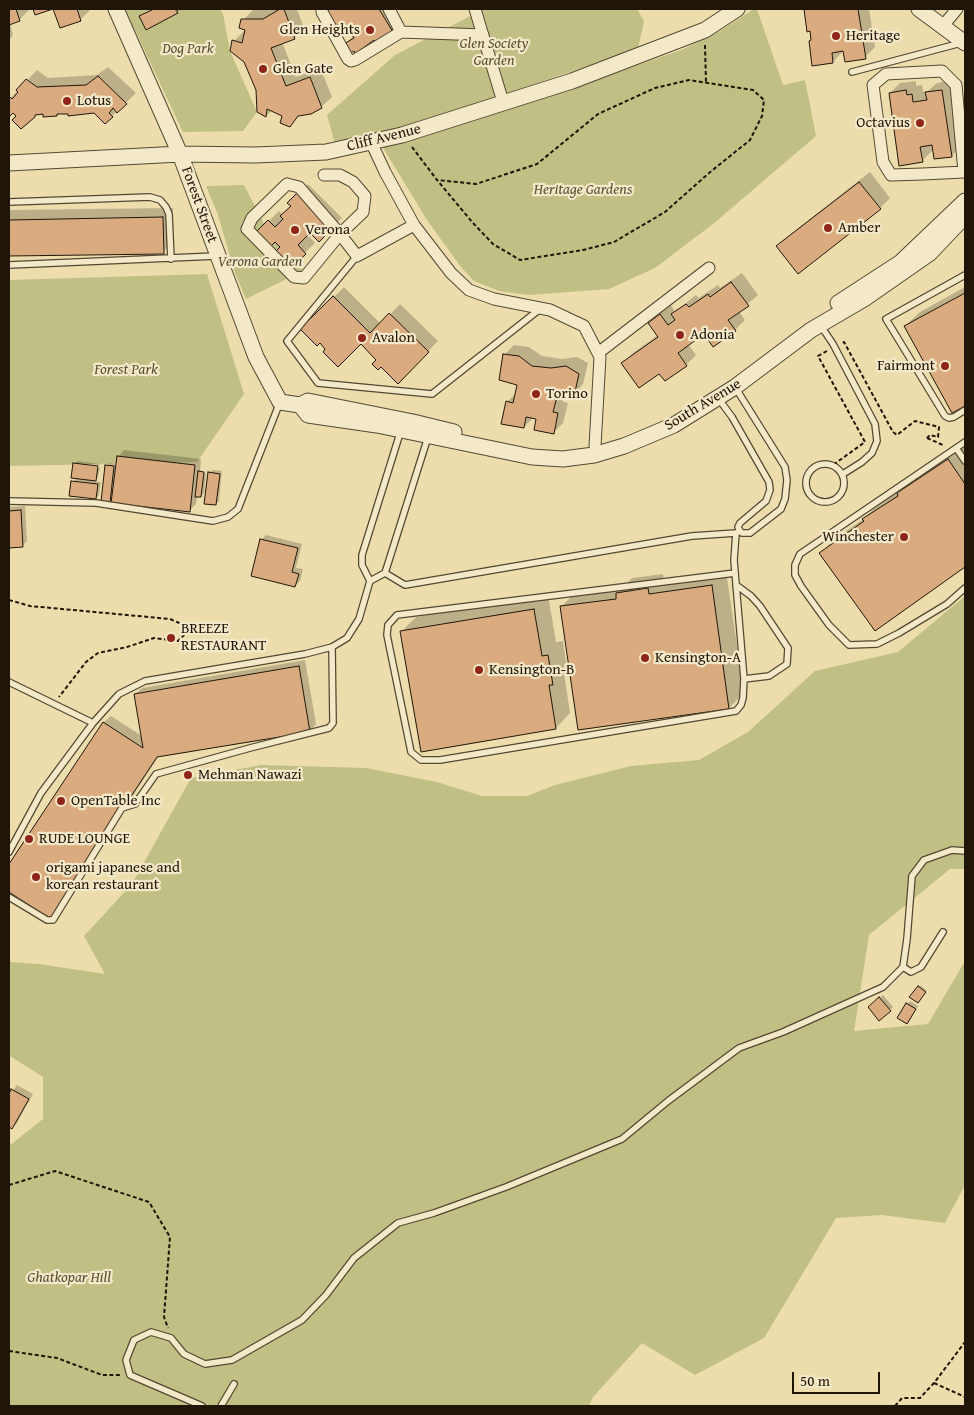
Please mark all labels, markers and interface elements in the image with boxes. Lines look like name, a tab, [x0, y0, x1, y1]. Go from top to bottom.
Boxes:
place label: Glen Heights	[280, 21, 360, 39]
marker: Glen Heights	[364, 24, 376, 36]
place label: Heritage	[846, 27, 900, 45]
marker: Heritage	[830, 30, 842, 42]
park label: Glen Society Garden	[459, 35, 529, 70]
park label: Dog Park	[162, 40, 214, 58]
place label: Glen Gate	[273, 60, 333, 78]
marker: Glen Gate	[257, 63, 269, 75]
place label: Lotus	[77, 92, 111, 110]
marker: Lotus	[61, 95, 73, 107]
place label: Octavius	[856, 114, 910, 132]
marker: Octavius	[914, 117, 926, 129]
street label: Cliff Avenue	[345, 120, 423, 156]
street label: Forest Street	[177, 164, 221, 246]
park label: Heritage Gardens	[534, 181, 632, 199]
place label: Amber	[838, 219, 880, 237]
place label: Verona	[305, 221, 350, 239]
marker: Amber	[822, 222, 834, 234]
marker: Verona	[289, 224, 301, 236]
park label: Verona Garden	[218, 253, 302, 271]
place label: Adonia	[690, 326, 734, 344]
place label: Avalon	[372, 329, 415, 347]
marker: Adonia	[674, 329, 686, 341]
marker: Avalon	[356, 332, 368, 344]
place label: Fairmont	[877, 357, 935, 375]
marker: Fairmont	[939, 360, 951, 372]
park label: Forest Park	[94, 361, 158, 379]
street label: South Avenue	[661, 375, 745, 435]
place label: Torino	[546, 385, 588, 403]
marker: Torino	[530, 388, 542, 400]
place label: Winchester	[822, 528, 894, 546]
marker: Winchester	[898, 531, 910, 543]
place label: BREEZE RESTAURANT	[181, 620, 266, 655]
marker: BREEZE RESTAURANT	[165, 632, 177, 644]
place label: Kensington-A	[655, 649, 741, 667]
marker: Kensington-A	[639, 652, 651, 664]
place label: Kensington-B	[489, 661, 574, 679]
marker: Kensington-B	[473, 664, 485, 676]
place label: Mehman Nawazi	[198, 766, 302, 784]
marker: Mehman Nawazi	[182, 769, 194, 781]
place label: OpenTable Inc	[71, 792, 161, 810]
marker: OpenTable Inc	[55, 795, 67, 807]
place label: RUDE LOUNGE	[39, 830, 130, 848]
marker: RUDE LOUNGE	[23, 833, 35, 845]
place label: origami japanese and korean restaurant	[46, 859, 180, 894]
marker: origami japanese and korean restaurant	[30, 871, 42, 883]
park label: Ghatkopar Hill	[27, 1269, 111, 1287]
scale bar	[794, 1362, 882, 1394]
text: 50 m	[800, 1370, 830, 1391]

